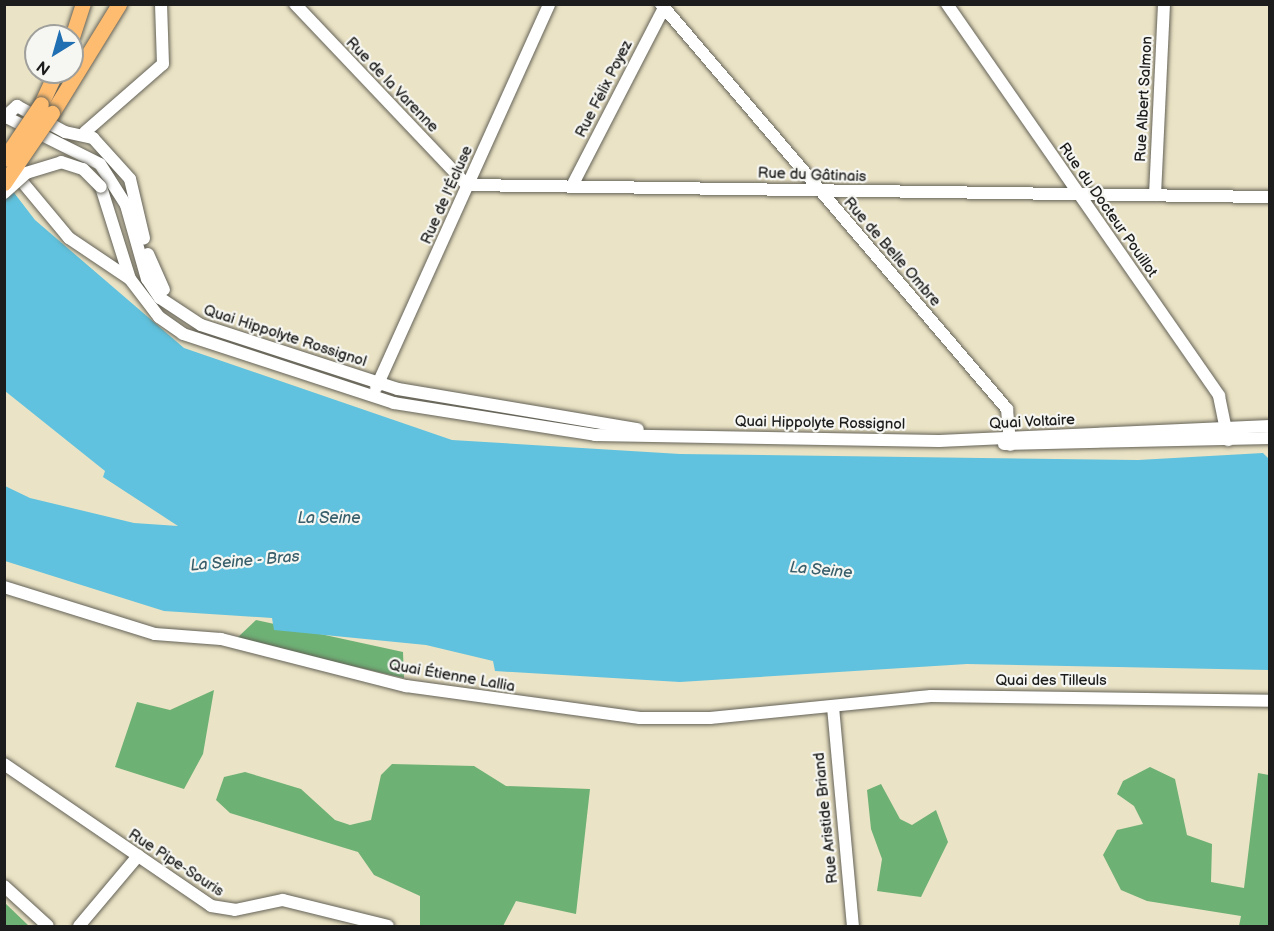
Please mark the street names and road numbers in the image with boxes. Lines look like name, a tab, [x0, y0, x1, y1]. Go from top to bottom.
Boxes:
street label: Rue de la Varenne	[342, 34, 442, 136]
street label: Rue Albert Salmon	[1132, 35, 1156, 163]
street label: Rue Félix Poyez	[572, 37, 636, 141]
street label: Rue du Docteur Pouillot	[1055, 139, 1161, 281]
street label: Rue de l'Écluse	[417, 143, 477, 247]
street label: Rue du Gâtinais	[757, 164, 867, 186]
street label: Rue de Belle Ombre	[840, 194, 944, 310]
street label: Quai Hippolyte Rossignol	[201, 301, 369, 371]
street label: Quai Voltaire	[988, 411, 1076, 433]
street label: Quai Hippolyte Rossignol	[735, 413, 905, 433]
street label: Quai Étienne Lallia	[387, 656, 517, 696]
street label: Quai des Tilleuls	[995, 672, 1107, 690]
street label: Rue Aristide Briand	[810, 751, 842, 885]
street label: Rue Pipe-Souris	[125, 825, 227, 901]

